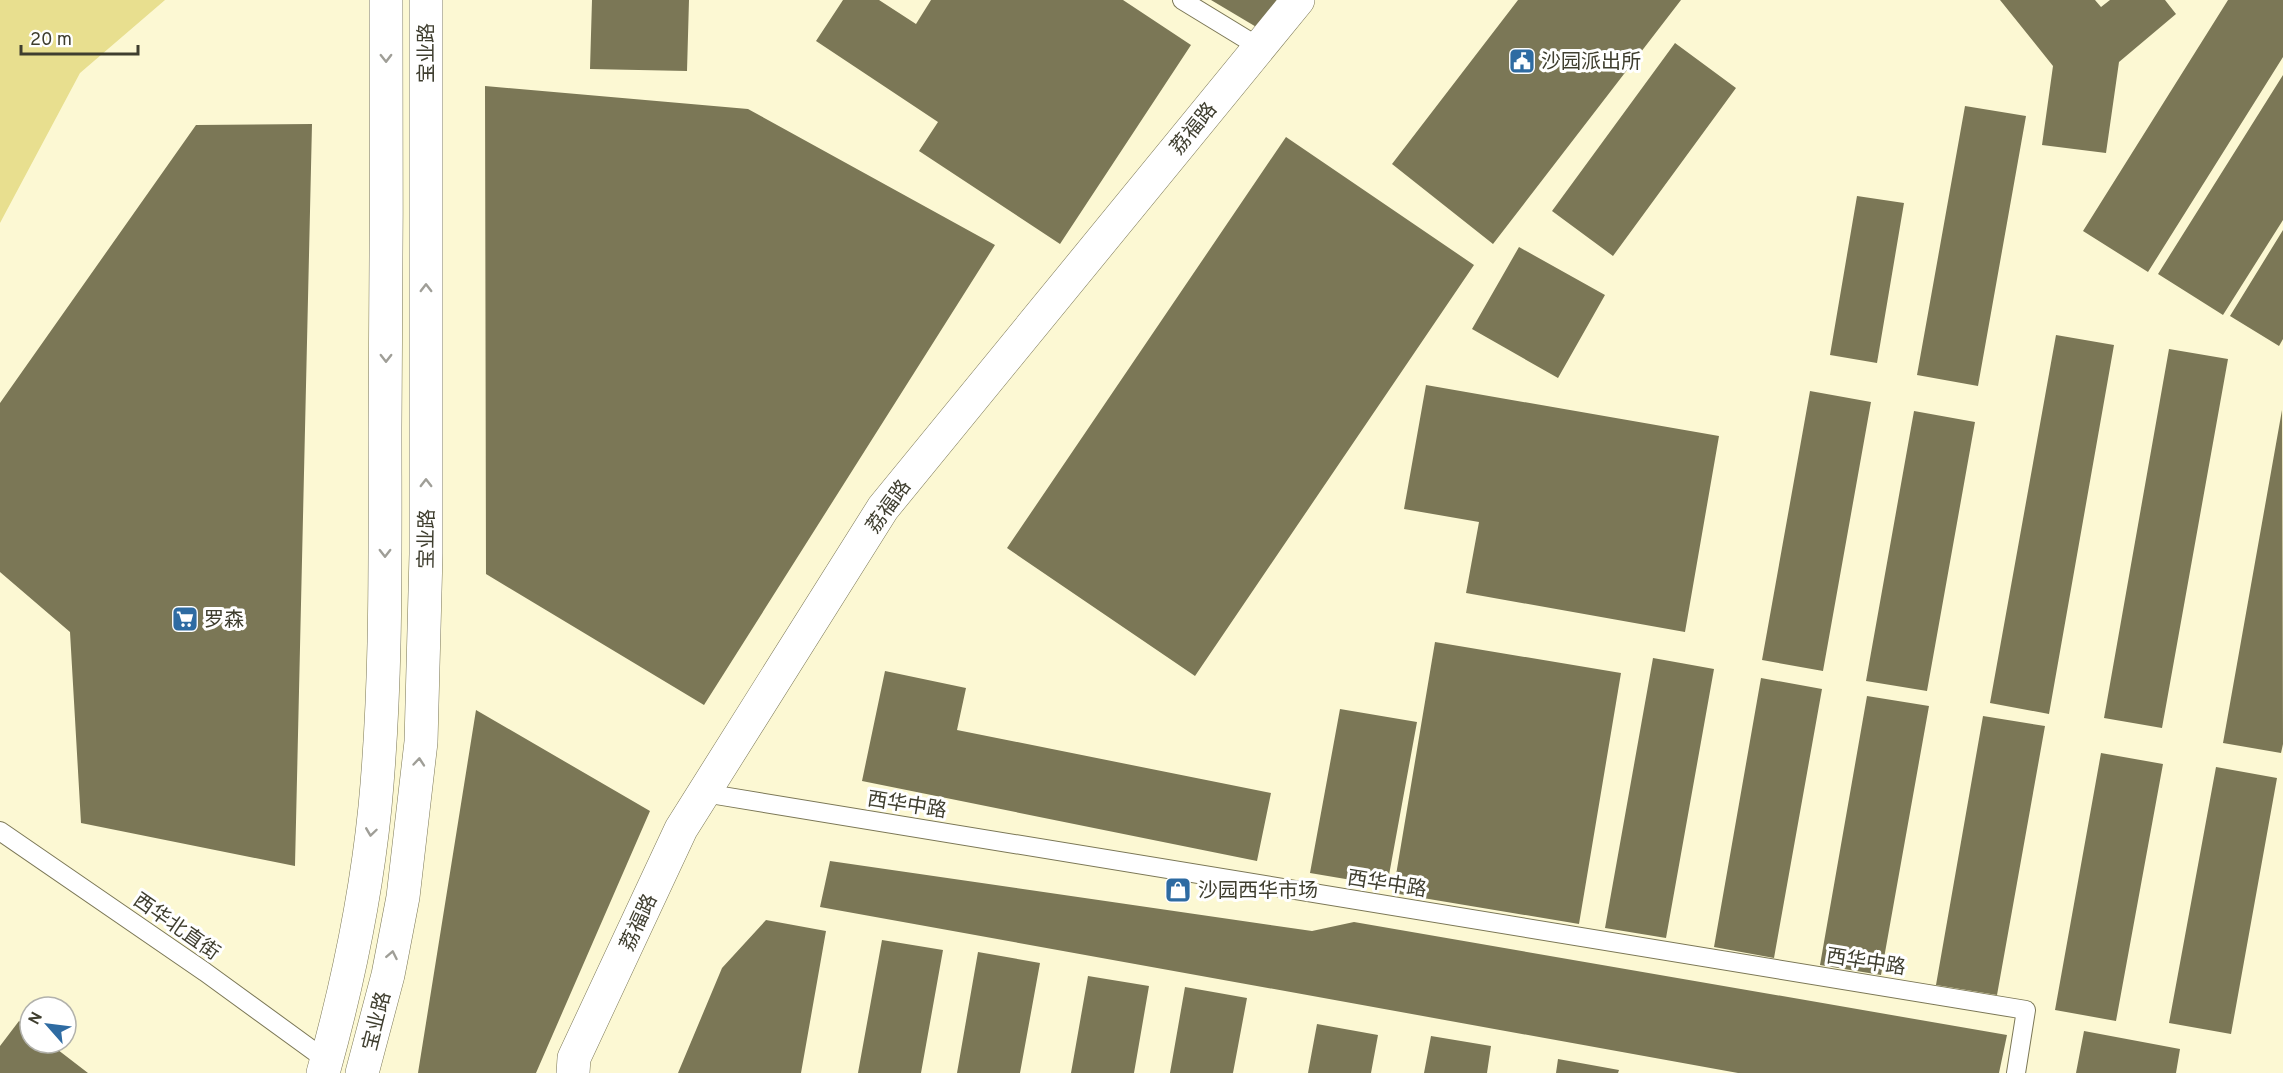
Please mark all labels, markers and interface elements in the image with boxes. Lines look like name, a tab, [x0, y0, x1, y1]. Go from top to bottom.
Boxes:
scale bar	[21, 18, 138, 56]
street label: 宝业路	[415, 23, 441, 83]
text: 20 m	[30, 29, 72, 52]
public building icon: 沙园派出所	[1507, 46, 1537, 76]
place label: 沙园派出所	[1541, 50, 1641, 76]
one-way arrow	[380, 54, 392, 63]
street label: 荔福路	[1166, 98, 1224, 161]
one-way arrow	[420, 284, 432, 293]
one-way arrow	[380, 354, 392, 363]
street label: 荔福路	[861, 475, 918, 539]
one-way arrow	[420, 479, 432, 488]
street label: 宝业路	[414, 509, 442, 569]
one-way arrow	[379, 549, 391, 558]
supermarket icon: 罗森	[170, 604, 200, 634]
place label: 罗森	[204, 608, 244, 634]
one-way arrow	[412, 758, 425, 767]
street label: 西华中路	[865, 787, 948, 825]
one-way arrow	[366, 827, 378, 837]
street label: 西华中路	[1345, 866, 1428, 904]
shop icon: 沙园西华市场	[1163, 875, 1193, 905]
place label: 沙园西华市场	[1198, 879, 1318, 905]
street label: 西华北直街	[127, 888, 224, 967]
street label: 荔福路	[615, 890, 664, 956]
street label: 西华中路	[1824, 944, 1907, 982]
one-way arrow	[385, 951, 398, 961]
street label: 宝业路	[358, 989, 398, 1054]
north arrow	[18, 995, 78, 1055]
text: N	[25, 1009, 48, 1029]

